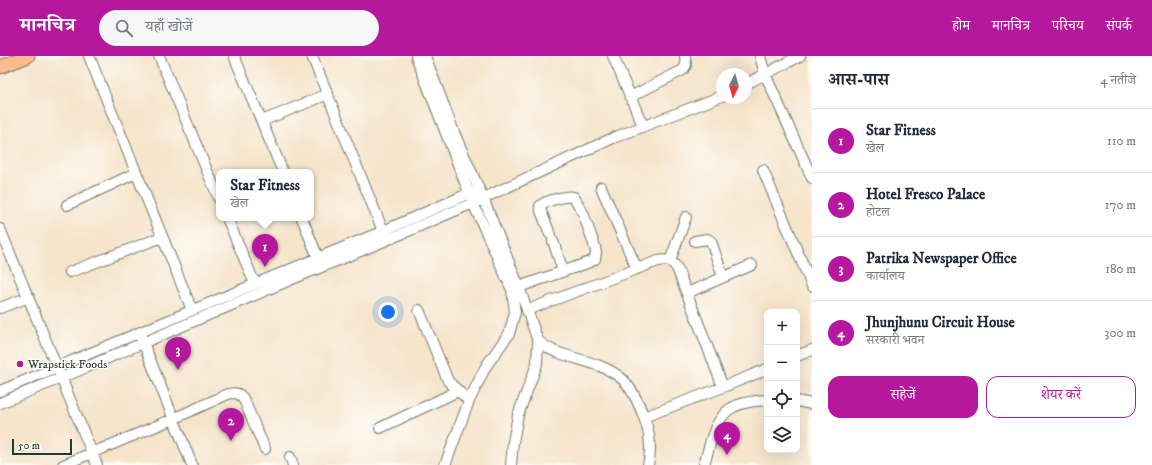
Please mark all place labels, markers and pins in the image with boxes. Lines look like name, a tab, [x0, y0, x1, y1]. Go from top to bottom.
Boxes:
pin: 1	[252, 234, 278, 267]
pin: 3	[165, 337, 191, 370]
place label: Wrapstick Foods	[27, 357, 107, 372]
marker: Wrapstick Foods	[15, 359, 25, 369]
pin: 2	[218, 408, 244, 441]
pin: 4	[714, 422, 740, 455]

